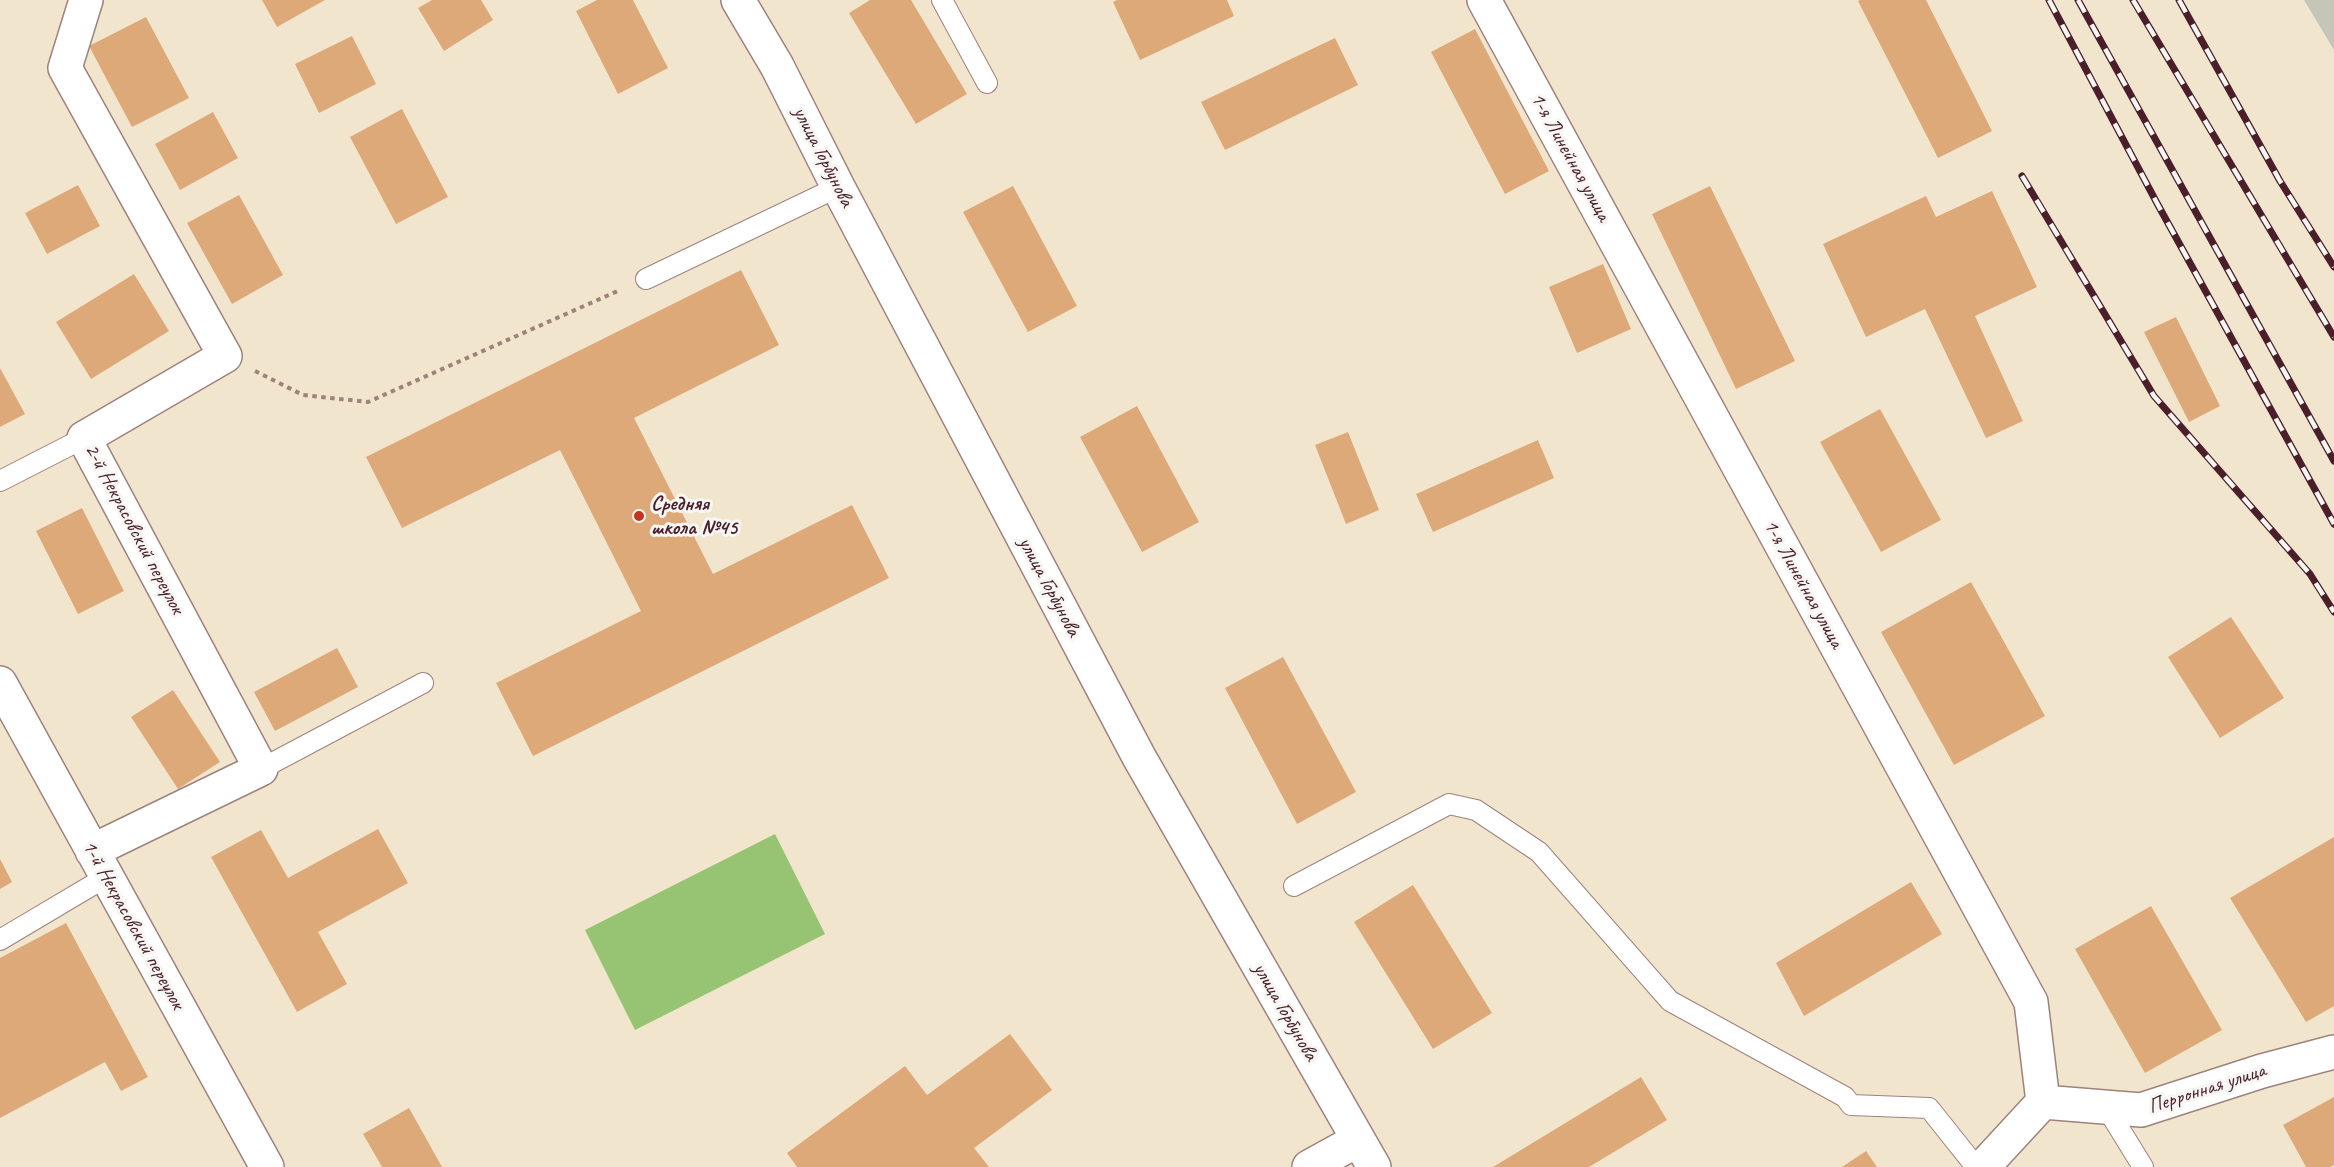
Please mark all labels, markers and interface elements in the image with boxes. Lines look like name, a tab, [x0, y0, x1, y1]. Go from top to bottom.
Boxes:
street label: 1-я Линейная улица	[1524, 88, 1616, 226]
street label: улица Горбунова	[787, 103, 859, 211]
street label: 2-й Некрасовский переулок	[78, 439, 190, 619]
place label: Средняя школа №45	[651, 491, 737, 541]
marker: Средняя школа №45	[632, 509, 646, 523]
street label: 1-я Линейная улица	[1757, 515, 1849, 653]
street label: улица Горбунова	[1012, 533, 1086, 641]
street label: 1-й Некрасовский переулок	[76, 836, 190, 1014]
street label: улица Горбунова	[1247, 958, 1323, 1066]
street label: Перронная улица	[2145, 1058, 2269, 1120]

